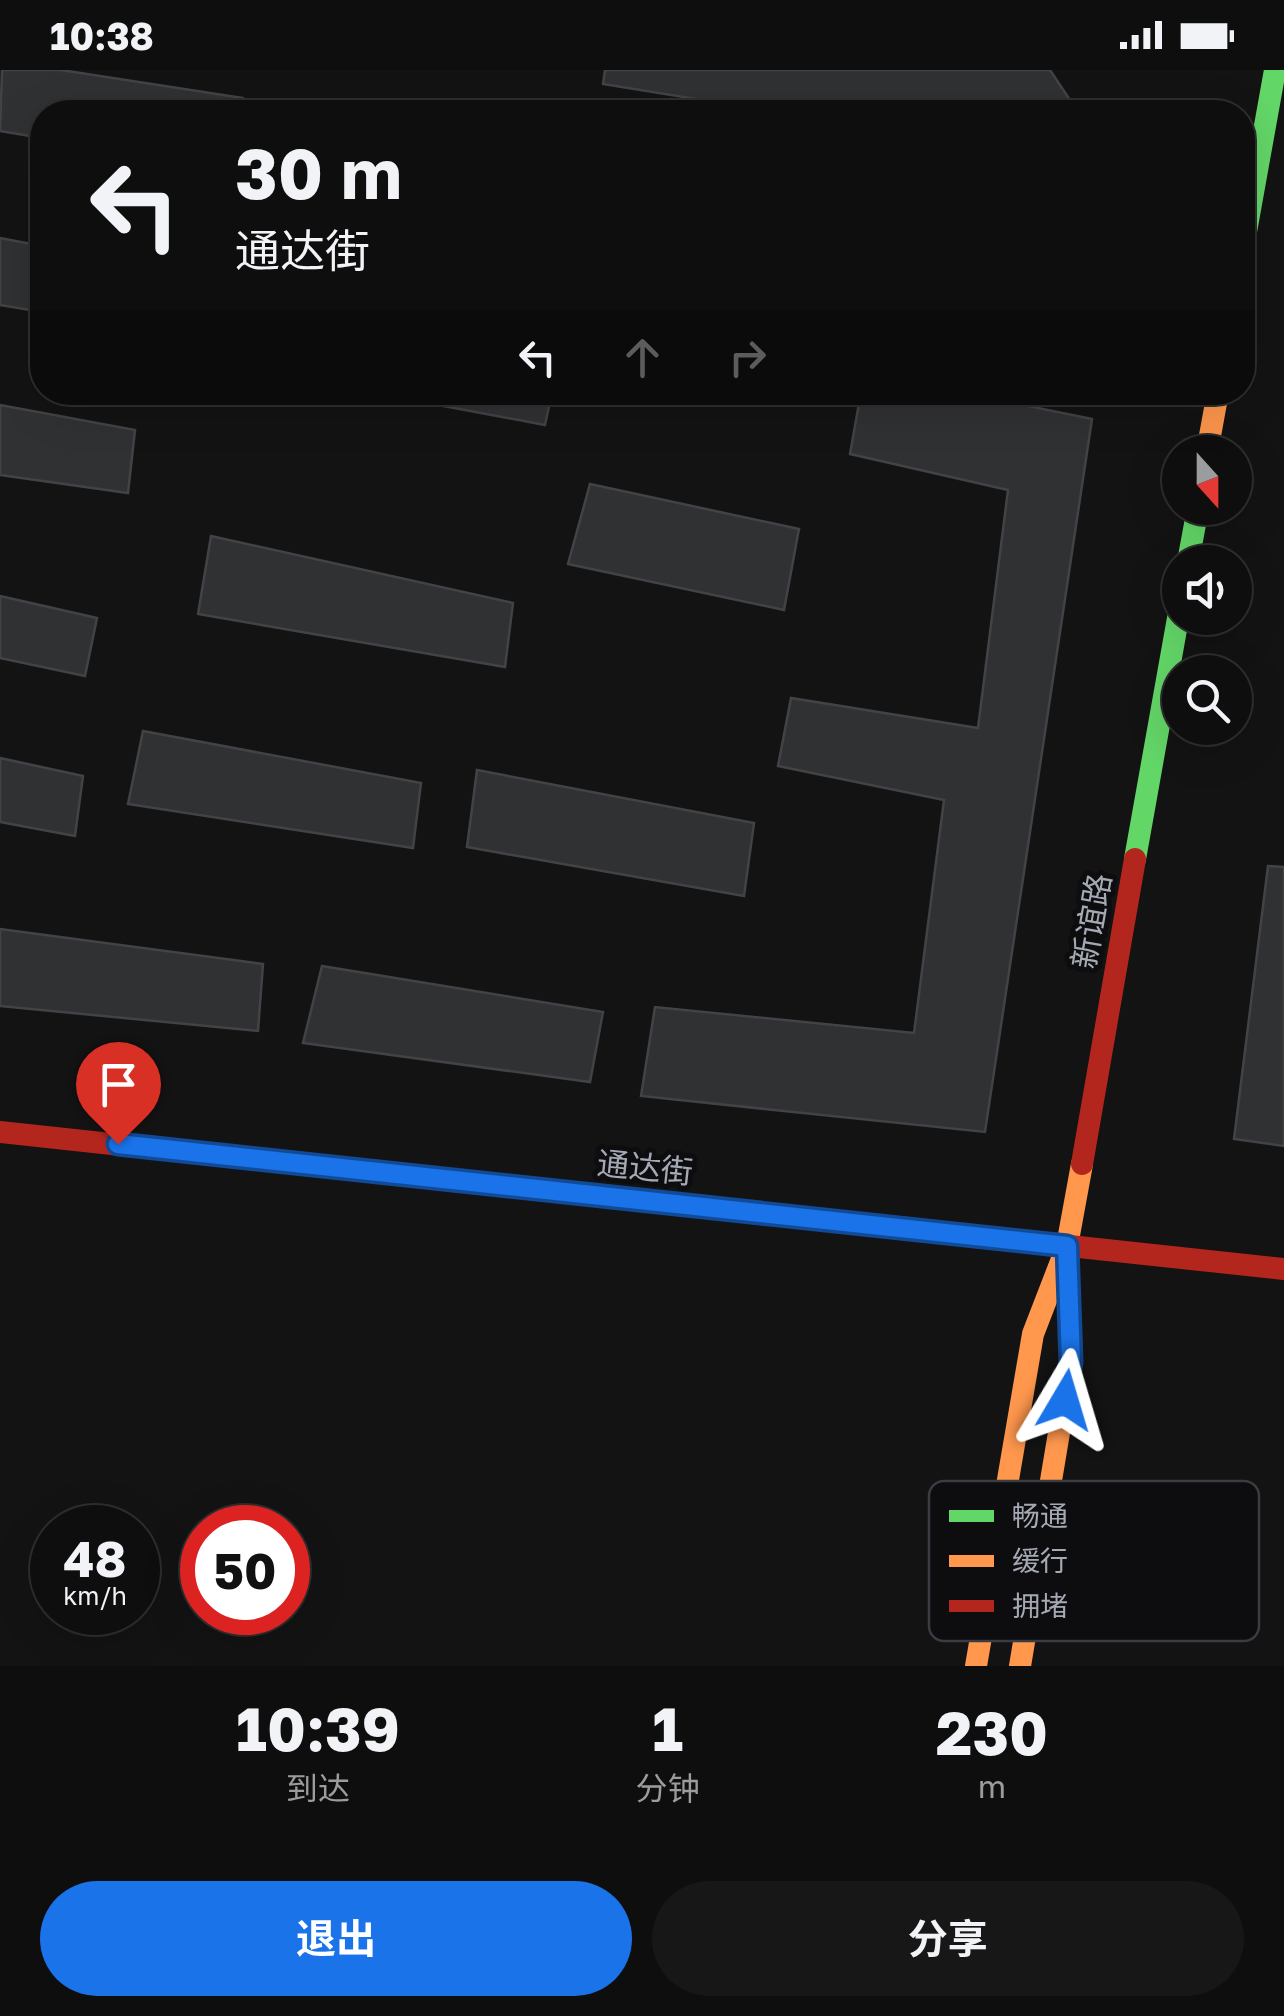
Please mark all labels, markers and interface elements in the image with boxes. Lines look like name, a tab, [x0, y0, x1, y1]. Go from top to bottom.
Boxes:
text: 10:38	[50, 13, 154, 58]
text: 30 m	[235, 130, 402, 214]
icon: left	[70, 140, 200, 270]
text: 通达街	[235, 223, 370, 277]
icon: left	[510, 330, 565, 385]
icon: ahead	[615, 330, 670, 385]
icon: right	[720, 330, 775, 385]
north arrow	[1162, 435, 1252, 525]
map controls	[1162, 435, 1252, 745]
button: sound	[1162, 545, 1252, 635]
button: search	[1162, 655, 1252, 745]
street label: 新谊路	[1064, 870, 1118, 971]
pin	[76, 1042, 161, 1145]
icon: arrive	[91, 1057, 146, 1112]
street label: 通达街	[595, 1143, 695, 1191]
position arrow	[1013, 1348, 1117, 1452]
legend	[929, 1481, 1259, 1641]
text: 畅通	[1012, 1499, 1068, 1532]
speed limit sign: 50	[180, 1505, 310, 1635]
text: 48	[63, 1528, 127, 1588]
text: 缓行	[1012, 1544, 1068, 1577]
text: km/h	[63, 1580, 127, 1611]
text: 拥堵	[1012, 1589, 1068, 1622]
text: 10:39	[236, 1692, 400, 1764]
text: 1	[652, 1692, 683, 1764]
text: 230	[936, 1696, 1048, 1768]
text: m	[978, 1767, 1006, 1805]
text: 到达	[286, 1769, 350, 1807]
text: 分钟	[636, 1769, 700, 1807]
button: 退出	[40, 1881, 632, 1996]
button: 分享	[652, 1881, 1244, 1996]

